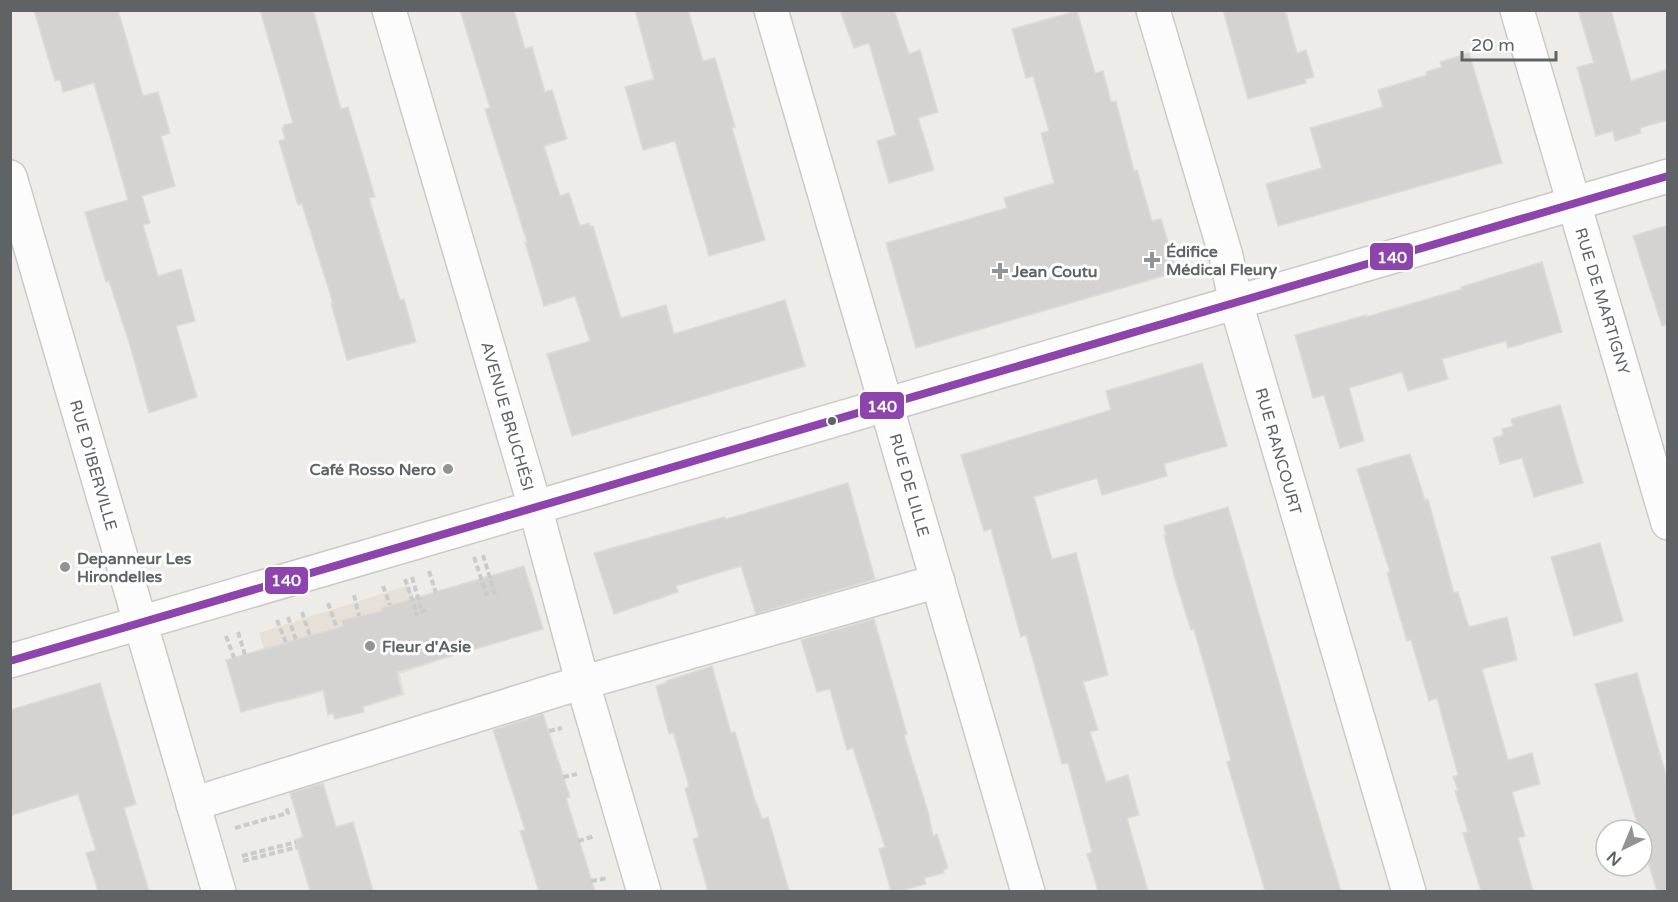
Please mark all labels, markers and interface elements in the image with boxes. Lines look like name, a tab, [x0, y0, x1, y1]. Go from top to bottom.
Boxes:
scale bar	[1462, 24, 1556, 62]
text: 20 m	[1471, 34, 1515, 56]
street label: RUE DE MARTIGNY	[1570, 225, 1634, 377]
place label: Édifice Médical Fleury	[1166, 242, 1278, 280]
line badge: 140	[1369, 242, 1414, 271]
text: 140	[1377, 248, 1407, 268]
marker: Édifice Médical Fleury	[1143, 251, 1161, 269]
place label: Jean Coutu	[1011, 262, 1098, 282]
marker: Jean Coutu	[993, 264, 1007, 278]
street label: AVENUE BRUCHÉSI	[476, 339, 538, 493]
street label: RUE RANCOURT	[1250, 385, 1306, 517]
line badge: 140	[859, 391, 905, 420]
text: 140	[867, 397, 897, 417]
street label: RUE D'IBERVILLE	[65, 398, 121, 533]
unlabelled marker	[826, 415, 838, 427]
street label: RUE DE LILLE	[885, 431, 933, 539]
place label: Café Rosso Nero	[310, 460, 436, 480]
marker: Café Rosso Nero	[441, 462, 455, 476]
place label: Depanneur Les Hirondelles	[77, 549, 192, 587]
marker: Depanneur Les Hirondelles	[58, 560, 72, 574]
line badge: 140	[264, 566, 309, 595]
text: 140	[271, 571, 301, 591]
place label: Fleur d'Asie	[382, 637, 471, 657]
marker: Fleur d'Asie	[363, 639, 377, 653]
north arrow	[1594, 818, 1654, 878]
text: N	[1603, 847, 1626, 870]

